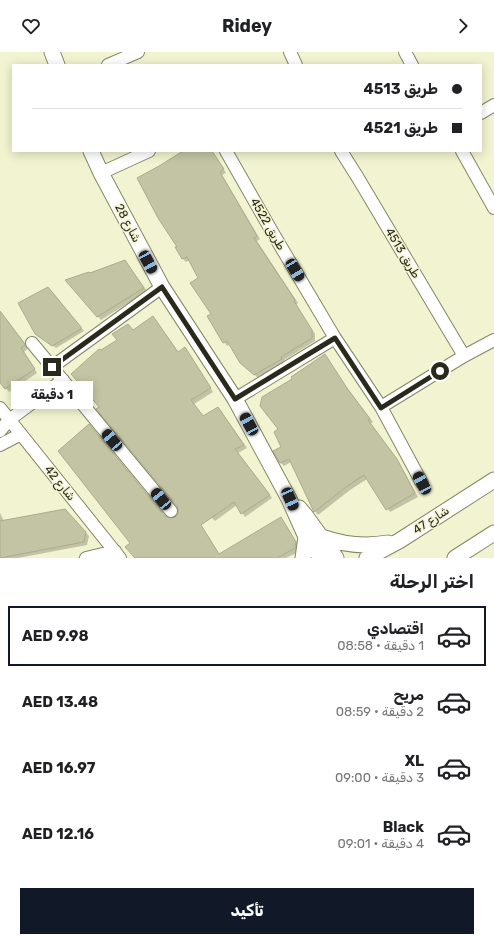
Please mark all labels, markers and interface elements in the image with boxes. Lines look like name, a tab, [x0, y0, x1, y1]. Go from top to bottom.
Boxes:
icon: heart	[20, 15, 42, 37]
text: Ridey	[222, 15, 272, 37]
icon: forward	[452, 15, 474, 37]
text: طريق 4513	[363, 80, 438, 98]
text: طريق 4521	[364, 119, 438, 137]
street label: طريق 4522	[247, 195, 289, 253]
street label: شارع 28	[110, 201, 144, 246]
street label: طريق 4513	[382, 225, 423, 281]
car	[137, 249, 159, 275]
car	[284, 257, 306, 283]
route end	[43, 358, 61, 376]
route start	[431, 362, 449, 380]
callout: 1 دقيقة	[11, 381, 93, 409]
text: 1 دقيقة	[31, 387, 73, 402]
car	[238, 411, 260, 437]
car	[100, 427, 124, 453]
street label: شارع 42	[40, 463, 78, 505]
car	[411, 470, 433, 496]
car	[149, 486, 173, 512]
car	[280, 486, 300, 512]
street label: شارع 47	[410, 503, 453, 539]
text: اختر الرحلة	[390, 571, 474, 593]
icon: car	[436, 618, 472, 654]
text: اقتصادي	[367, 620, 424, 638]
text: AED 9.98	[22, 627, 89, 645]
text: 1 دقيقة · 08:58	[337, 638, 424, 653]
icon: car	[436, 684, 472, 720]
text: مريح	[393, 686, 424, 704]
text: AED 13.48	[22, 693, 98, 711]
text: 2 دقيقة · 08:59	[336, 704, 424, 719]
icon: car	[436, 750, 472, 786]
text: XL	[405, 752, 424, 770]
text: AED 16.97	[22, 759, 95, 777]
text: 3 دقيقة · 09:00	[335, 770, 424, 785]
icon: car	[436, 816, 472, 852]
text: Black	[383, 818, 424, 836]
text: AED 12.16	[22, 825, 94, 843]
text: 4 دقيقة · 09:01	[338, 836, 424, 851]
button: تأكيد	[20, 888, 474, 934]

